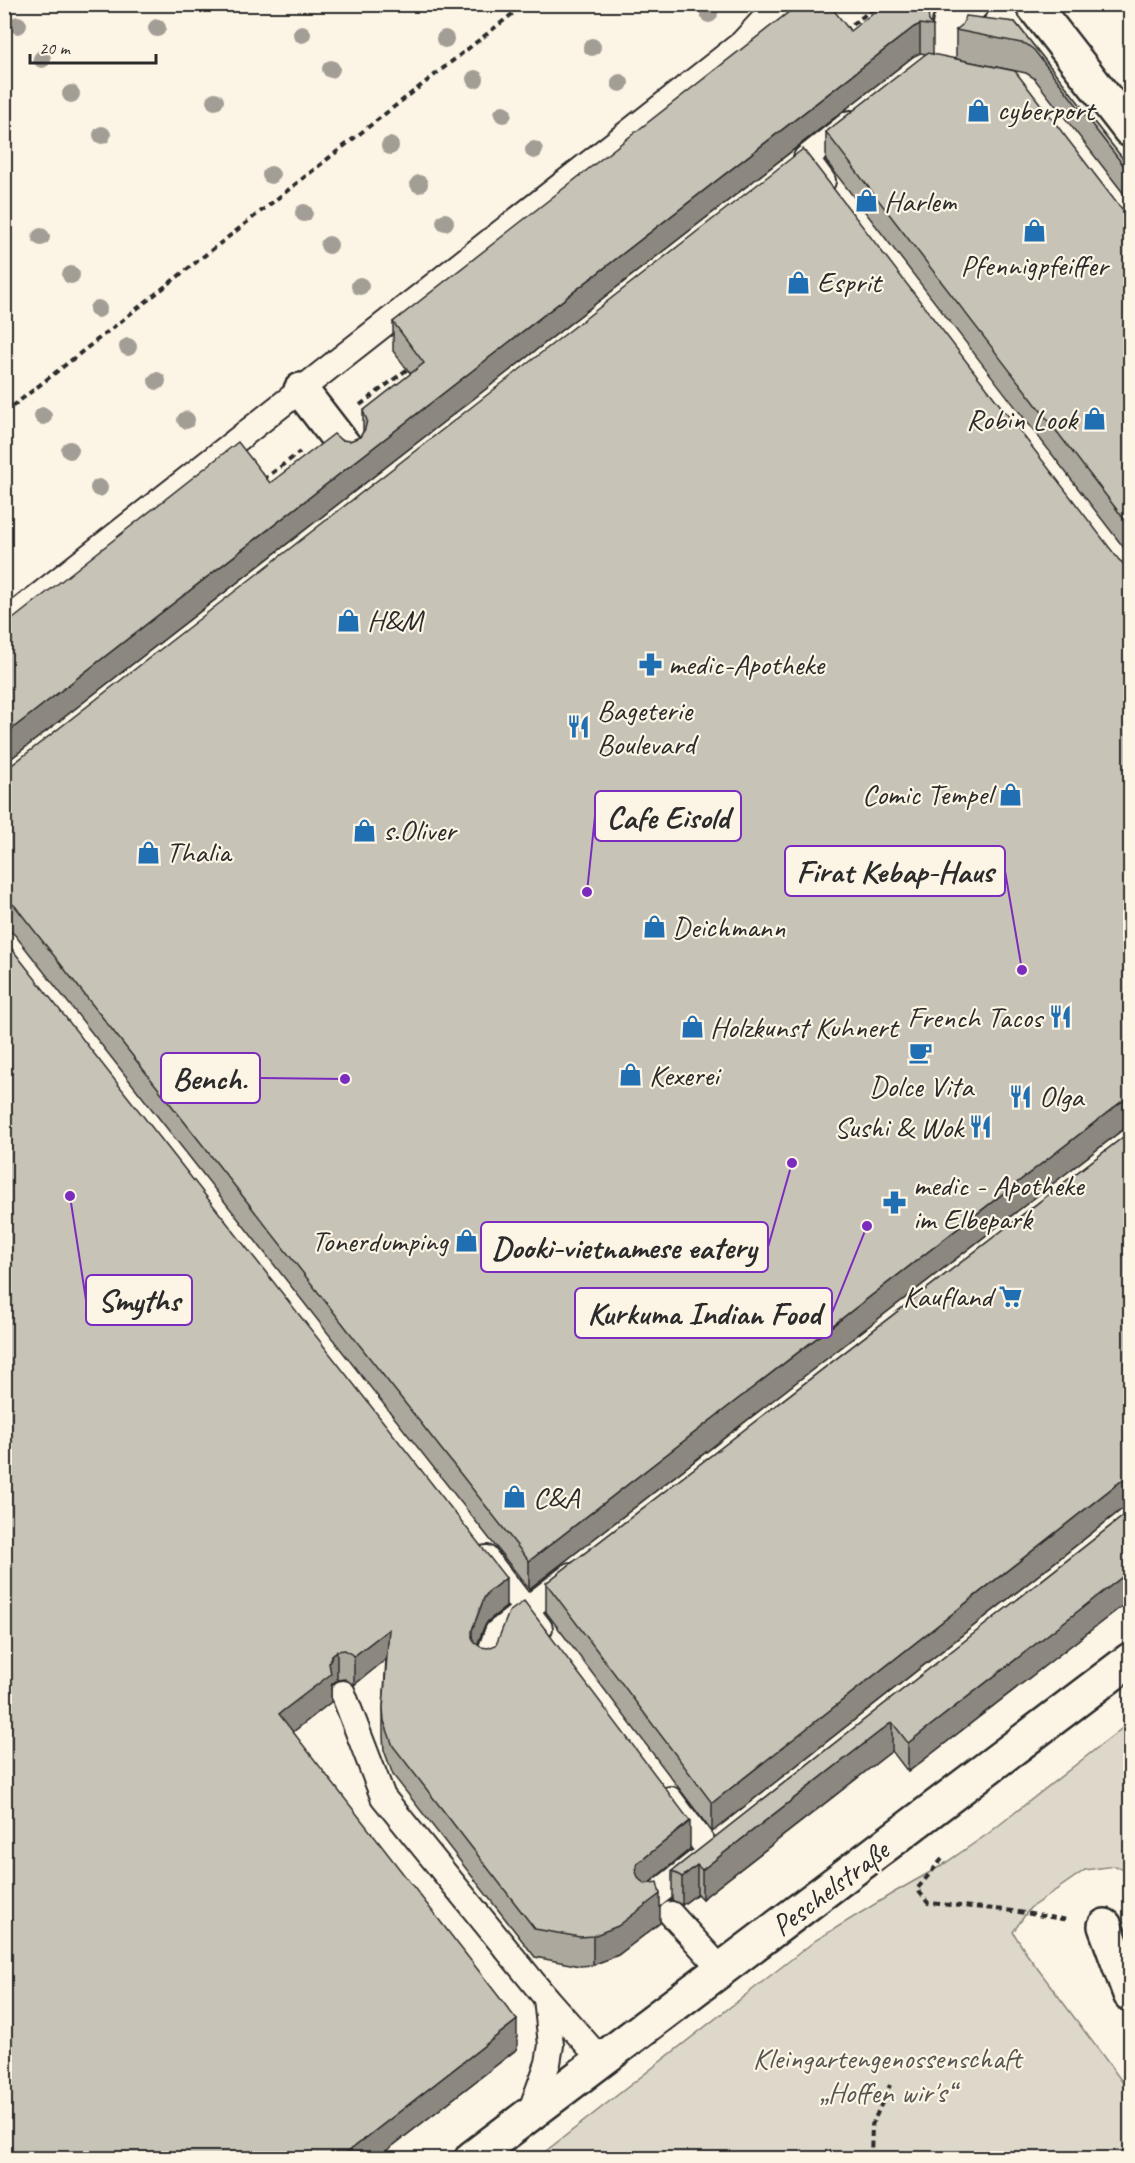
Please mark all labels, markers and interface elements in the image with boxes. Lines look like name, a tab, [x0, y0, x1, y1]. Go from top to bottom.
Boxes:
scale bar	[30, 27, 156, 65]
text: 20 m	[39, 37, 72, 59]
place label: cyberport	[997, 91, 1097, 129]
shop icon: cyberport	[966, 97, 992, 123]
place label: Harlem	[884, 182, 958, 220]
shop icon: Harlem	[853, 188, 879, 214]
shop icon: Pfennigpfeiffer	[1021, 218, 1047, 244]
place label: Pfennigpfeiffer	[961, 246, 1111, 284]
place label: Esprit	[817, 263, 884, 301]
shop icon: Esprit	[786, 269, 812, 295]
place label: Robin Look	[966, 400, 1079, 438]
shop icon: Robin Look	[1082, 406, 1108, 432]
place label: H&M	[367, 601, 425, 639]
shop icon: H&M	[336, 607, 362, 633]
place label: medic-Apotheke	[668, 645, 826, 683]
pharmacy icon: medic-Apotheke	[637, 651, 663, 677]
place label: Bageterie Boulevard	[597, 691, 699, 763]
restaurant icon: Bageterie Boulevard	[566, 714, 592, 740]
place label: Comic Tempel	[862, 775, 997, 813]
shop icon: Comic Tempel	[997, 781, 1023, 807]
callout: Cafe Eisold	[595, 791, 741, 841]
text: Cafe Eisold	[607, 797, 734, 838]
place label: s.Oliver	[383, 811, 458, 849]
shop icon: s.Oliver	[352, 817, 378, 843]
place label: Thalia	[166, 833, 233, 871]
shop icon: Thalia	[135, 839, 161, 865]
callout: Firat Kebap-Haus	[785, 846, 1005, 896]
text: Firat Kebap-Haus	[797, 851, 996, 892]
place label: Deichmann	[672, 908, 786, 946]
shop icon: Deichmann	[641, 914, 667, 940]
place label: French Tacos	[908, 998, 1045, 1036]
restaurant icon: French Tacos	[1047, 1004, 1073, 1030]
place label: Holzkunst Kuhnert	[710, 1008, 900, 1046]
shop icon: Holzkunst Kuhnert	[679, 1014, 705, 1040]
cafe icon: Dolce Vita	[908, 1039, 934, 1065]
callout: Bench.	[161, 1053, 260, 1103]
place label: Kexerei	[649, 1056, 722, 1094]
text: Bench.	[173, 1058, 248, 1099]
shop icon: Kexerei	[618, 1062, 644, 1088]
place label: Dolce Vita	[869, 1067, 975, 1105]
place label: Olga	[1039, 1077, 1085, 1115]
restaurant icon: Olga	[1008, 1083, 1034, 1109]
place label: Sushi & Wok	[834, 1108, 965, 1146]
restaurant icon: Sushi & Wok	[968, 1114, 994, 1140]
place label: medic - Apotheke im Elbepark	[913, 1166, 1086, 1238]
pharmacy icon: medic - Apotheke im Elbepark	[882, 1189, 908, 1215]
place label: Tonerdumping	[312, 1222, 449, 1260]
callout: Dooki-vietnamese eatery	[481, 1222, 768, 1272]
text: Dooki-vietnamese eatery	[492, 1227, 759, 1268]
shop icon: Tonerdumping	[453, 1228, 479, 1254]
callout: Smyths	[86, 1275, 192, 1325]
place label: Kaufland	[903, 1277, 996, 1315]
text: Smyths	[98, 1280, 184, 1321]
supermarket icon: Kaufland	[997, 1283, 1023, 1309]
callout: Kurkuma Indian Food	[575, 1288, 832, 1338]
text: Kurkuma Indian Food	[588, 1293, 826, 1334]
place label: C&A	[533, 1478, 581, 1516]
shop icon: C&A	[502, 1484, 528, 1510]
street label: Peschelstraße	[764, 1830, 898, 1944]
park label: Kleingartengenossenschaft „Hoffen wir's“	[753, 2039, 1024, 2111]

